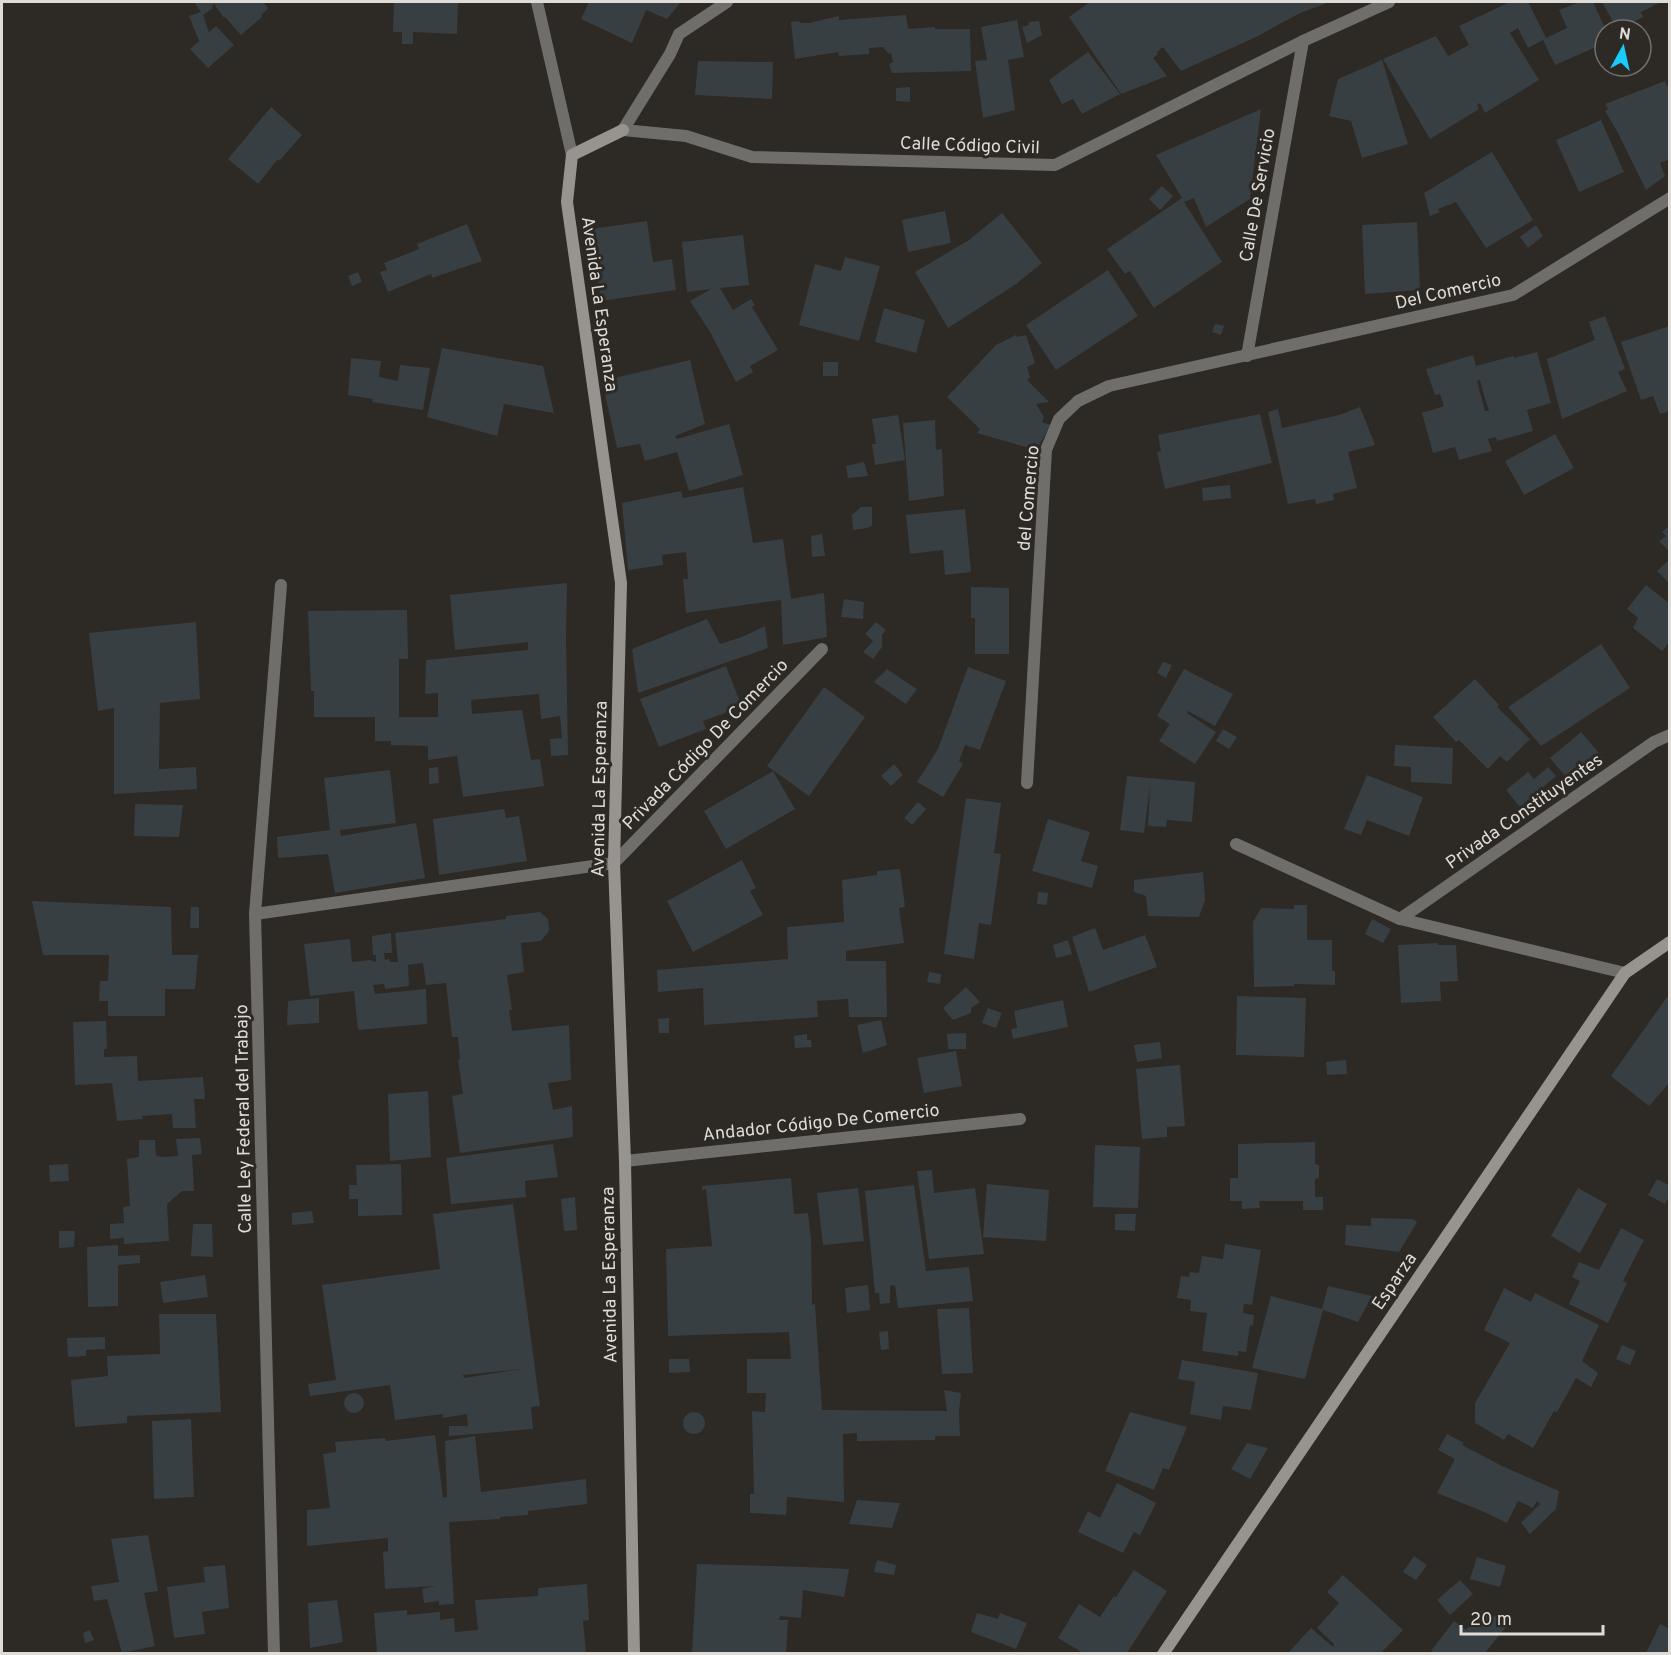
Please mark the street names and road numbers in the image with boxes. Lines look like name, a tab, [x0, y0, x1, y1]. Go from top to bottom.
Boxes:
street label: Calle De Servicio	[1235, 127, 1282, 264]
street label: Calle Código Civil	[900, 133, 1040, 160]
street label: Avenida La Esperanza	[575, 215, 622, 393]
street label: Del Comercio	[1393, 269, 1504, 316]
street label: del Comercio	[1013, 444, 1046, 552]
street label: Privada Código De Comercio	[618, 655, 794, 835]
street label: Avenida La Esperanza	[587, 700, 614, 878]
street label: Privada Constituyentes	[1442, 749, 1608, 875]
street label: Calle Ley Federal del Trabajo	[231, 1004, 258, 1234]
street label: Andador Código De Comercio	[702, 1100, 941, 1147]
street label: Avenida La Esperanza	[597, 1186, 624, 1364]
street label: Esparza	[1368, 1249, 1423, 1315]

